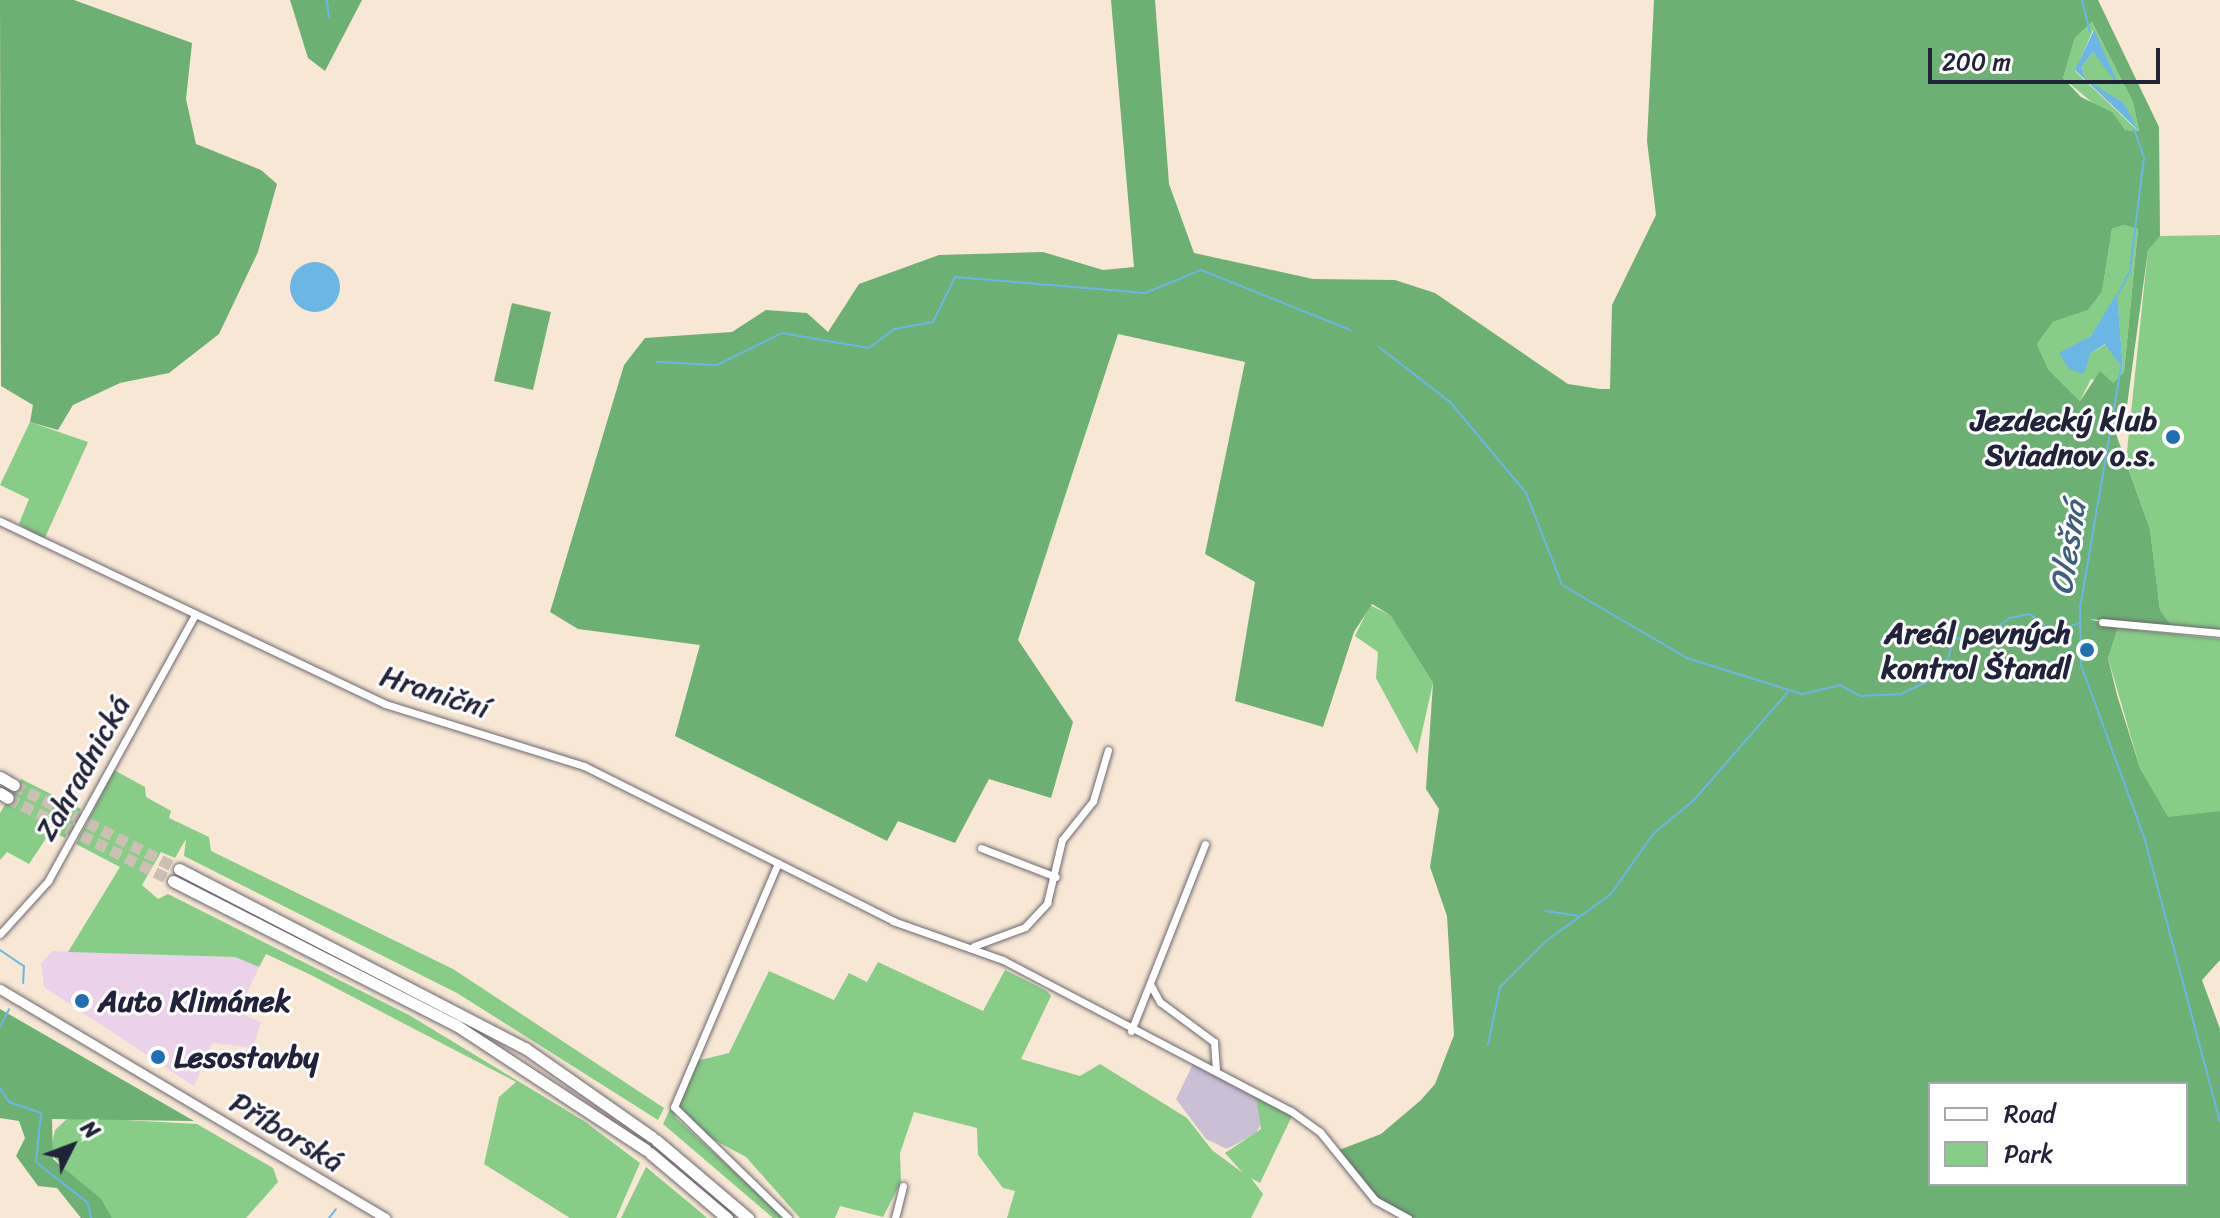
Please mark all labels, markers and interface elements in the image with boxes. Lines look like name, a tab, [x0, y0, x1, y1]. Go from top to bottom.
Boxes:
scale bar	[1932, 32, 2164, 82]
text: 200 m	[1942, 41, 2011, 83]
place label: Jezdecký klub Sviadnov o.s.	[1971, 402, 2157, 472]
marker: Jezdecký klub Sviadnov o.s.	[2164, 428, 2182, 446]
water label: Olešná	[2043, 498, 2095, 598]
place label: Areál pevných kontrol Štandl	[1880, 615, 2071, 686]
marker: Areál pevných kontrol Štandl	[2078, 641, 2096, 659]
street label: Hraniční	[376, 657, 494, 727]
street label: Zahradnická	[28, 689, 138, 847]
place label: Auto Klimánek	[98, 983, 291, 1019]
marker: Auto Klimánek	[73, 992, 91, 1010]
place label: Lesostavby	[174, 1039, 319, 1075]
marker: Lesostavby	[149, 1048, 167, 1066]
legend	[1928, 1082, 2188, 1186]
street label: Příborská	[224, 1084, 350, 1180]
text: Road	[2004, 1093, 2055, 1135]
north arrow	[32, 1106, 112, 1186]
text: N	[71, 1111, 110, 1148]
text: Park	[2004, 1133, 2053, 1175]

